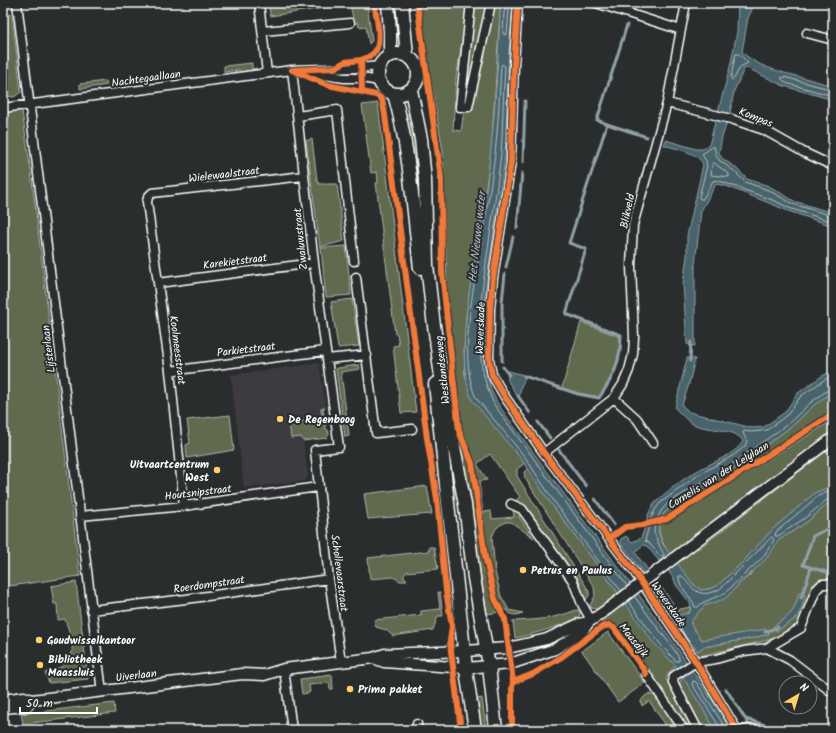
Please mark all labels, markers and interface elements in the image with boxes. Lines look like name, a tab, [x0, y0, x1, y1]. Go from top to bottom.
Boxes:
street label: Nachtegaallaan	[110, 65, 182, 93]
street label: Kompas	[736, 103, 776, 133]
street label: Wielewaalstraat	[188, 162, 261, 188]
water label: Het Nieuwe water	[463, 188, 492, 283]
street label: Blikveld	[616, 192, 641, 230]
street label: Zwaluwstraat	[289, 206, 313, 271]
street label: Karekietstraat	[202, 249, 269, 275]
street label: Weverskade	[471, 302, 491, 354]
street label: Koolmeesstraat	[164, 314, 190, 387]
street label: Lijsterlaan	[37, 324, 61, 374]
street label: Westlandseweg	[430, 335, 456, 405]
street label: Parkietstraat	[216, 337, 277, 363]
place label: De Regenboog	[288, 411, 355, 429]
marker: De Regenboog	[275, 414, 285, 424]
street label: Cornelis van der Lelylaan	[664, 437, 773, 514]
place label: Uitvaartcentrum West	[130, 456, 210, 487]
marker: Uitvaartcentrum West	[212, 465, 222, 475]
street label: Houtsnipstraat	[164, 480, 233, 506]
street label: Schollevaarstraat	[325, 533, 353, 614]
place label: Petrus en Paulus	[531, 562, 613, 580]
marker: Petrus en Paulus	[518, 565, 528, 575]
street label: Roerdompstraat	[172, 571, 247, 599]
street label: Weverskade	[646, 578, 691, 631]
street label: Maasdijk	[614, 619, 653, 662]
place label: Goudwisselkantoor	[47, 632, 136, 650]
marker: Goudwisselkantoor	[34, 635, 44, 645]
place label: Bibliotheek Maassluis	[48, 651, 103, 682]
marker: Bibliotheek Maassluis	[35, 660, 45, 670]
street label: Uiverlaan	[115, 665, 158, 687]
north arrow	[778, 675, 818, 715]
text: N	[795, 679, 812, 697]
place label: Prima pakket	[358, 681, 423, 699]
marker: Prima pakket	[345, 684, 355, 694]
scale bar	[20, 689, 97, 715]
text: 50 m	[26, 694, 53, 713]

